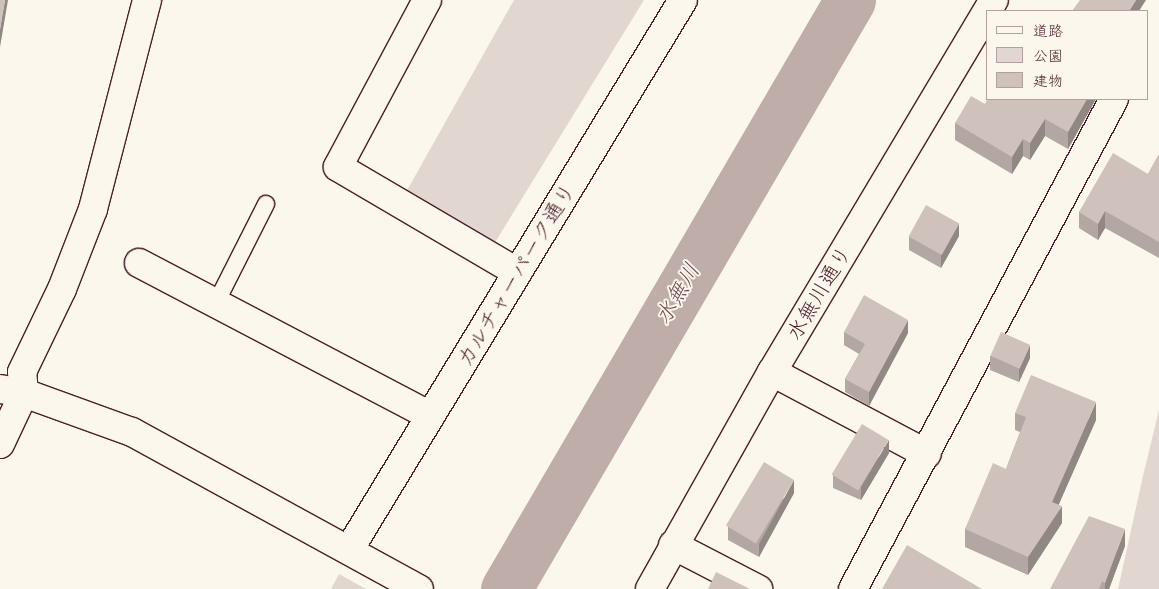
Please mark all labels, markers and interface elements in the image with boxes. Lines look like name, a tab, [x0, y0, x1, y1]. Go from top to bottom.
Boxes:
legend	[986, 10, 1149, 100]
text: 道路	[1033, 22, 1063, 41]
text: 公園	[1033, 47, 1063, 66]
text: 建物	[1033, 72, 1063, 91]
street label: カルチャーパーク通り	[451, 179, 581, 371]
street label: 水無川通り	[781, 242, 857, 344]
water label: 水無川	[650, 259, 706, 329]

